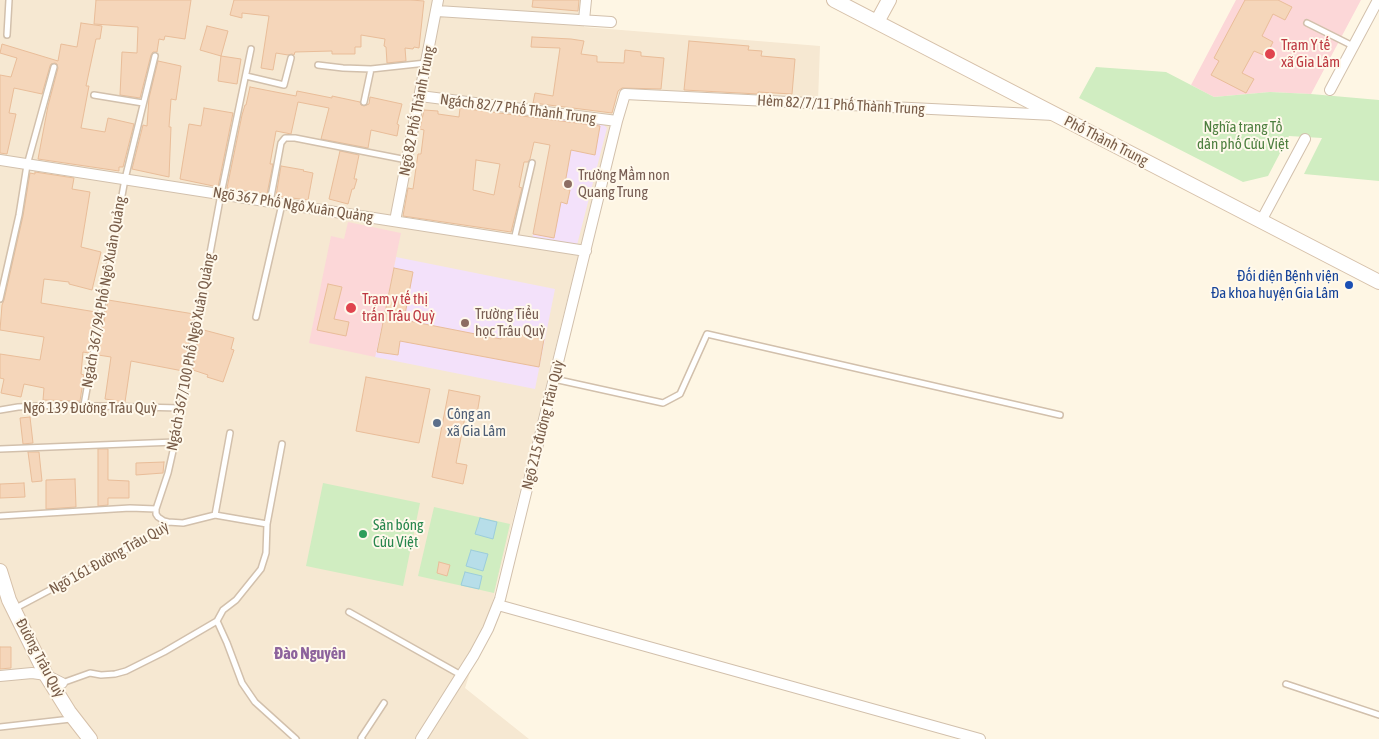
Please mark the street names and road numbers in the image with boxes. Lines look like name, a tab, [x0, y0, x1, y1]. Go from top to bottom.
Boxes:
street label: Ngõ 82 Phố Thành Trung	[396, 44, 438, 178]
street label: Ngách 82/7 Phố Thành Trung	[439, 90, 597, 128]
street label: Hẻm 82/7/11 Phố Thành Trung	[757, 92, 925, 118]
street label: Phố Thành Trung	[1061, 112, 1151, 170]
street label: Ngõ 367 Phố Ngô Xuân Quảng	[212, 183, 374, 227]
street label: Ngách 367/94 Phố Ngô Xuân Quảng	[78, 195, 130, 389]
street label: Ngách 367/100 Phố Ngô Xuân Quảng	[163, 252, 219, 452]
street label: Ngõ 215 đường Trâu Quỳ	[518, 358, 568, 492]
street label: Ngõ 139 Đường Trâu Quỳ	[23, 399, 157, 417]
street label: Ngõ 161 Đường Trâu Quỳ	[46, 518, 172, 598]
street label: Đường Trâu Quỳ	[12, 615, 68, 701]

